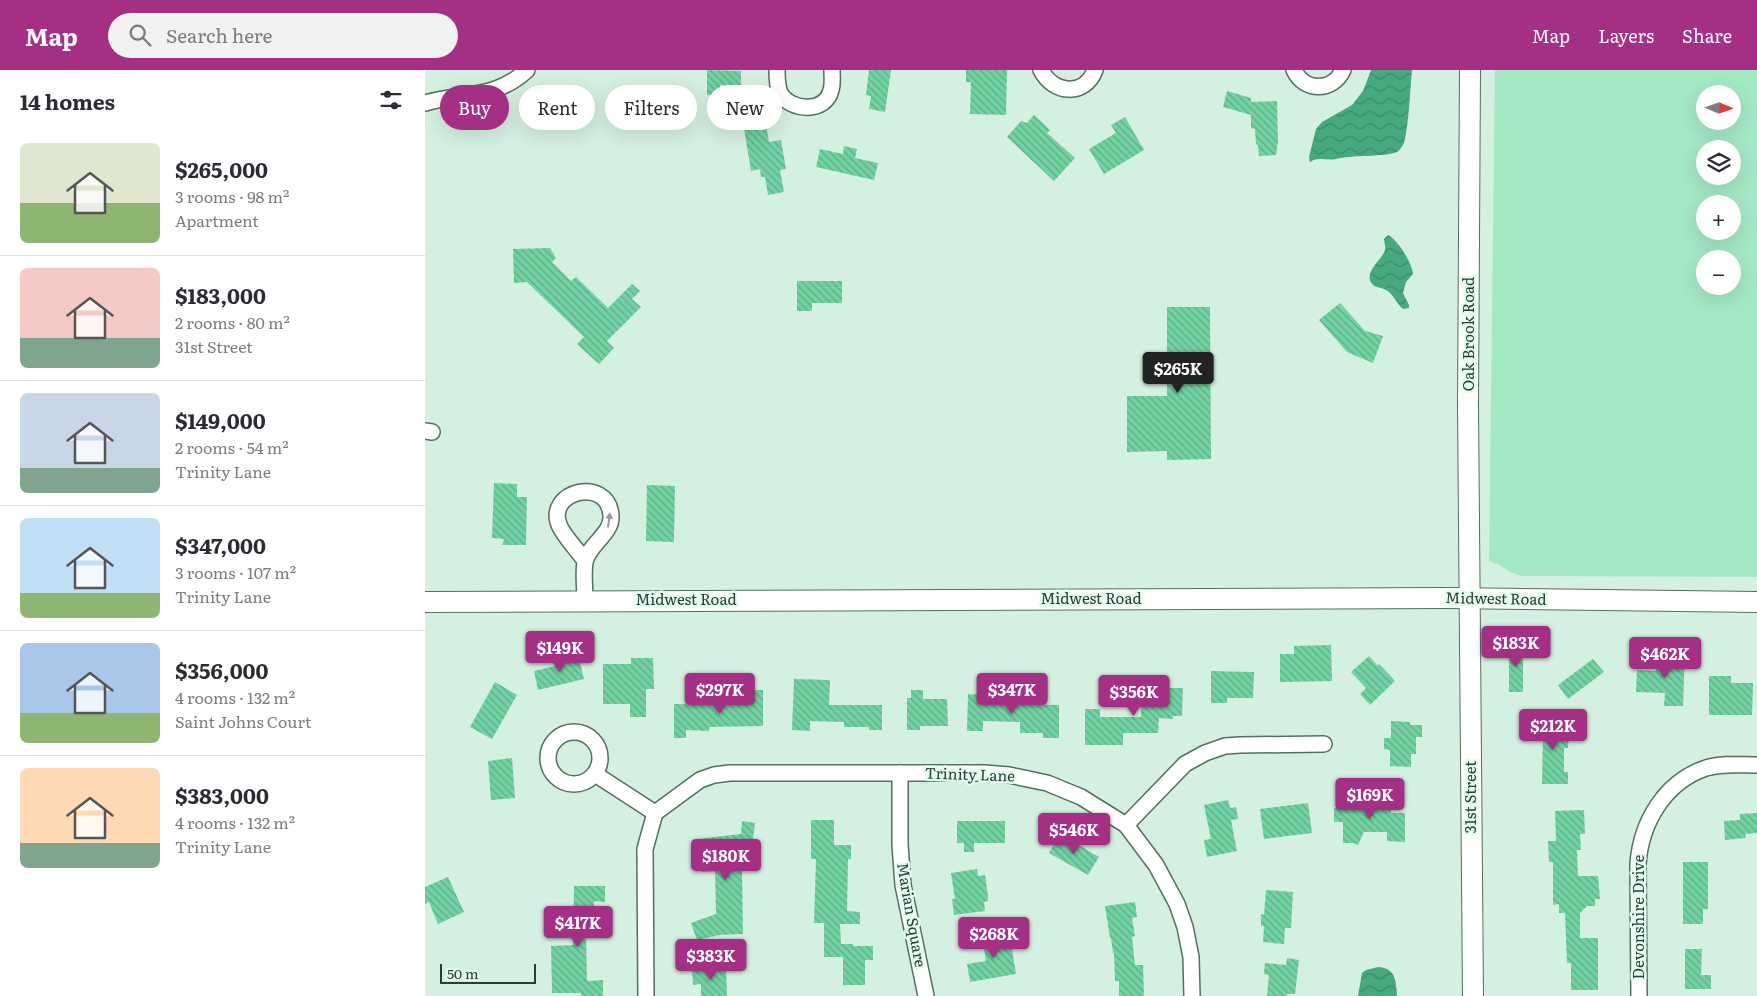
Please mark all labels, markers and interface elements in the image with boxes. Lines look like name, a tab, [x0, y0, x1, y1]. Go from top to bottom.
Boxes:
search box	[108, 13, 458, 58]
text: Map	[25, 18, 78, 53]
icon: search	[126, 21, 154, 49]
text: Search here	[166, 21, 272, 49]
text: Map	[1532, 22, 1570, 49]
text: Layers	[1598, 22, 1654, 49]
text: Share	[1682, 22, 1732, 49]
text: 14 homes	[20, 85, 115, 116]
chip: Buy	[440, 85, 509, 130]
chip: Rent	[519, 85, 595, 130]
chip: Filters	[605, 85, 697, 130]
chip: New	[707, 85, 782, 130]
north arrow	[1696, 85, 1741, 130]
map controls	[1696, 85, 1741, 295]
icon: filters	[377, 86, 405, 114]
button: layers	[1696, 140, 1741, 185]
text: $265,000	[175, 153, 268, 184]
icon: home	[60, 163, 120, 223]
text: 3 rooms · 98 m²	[175, 184, 289, 208]
button: +	[1696, 195, 1741, 240]
text: Apartment	[175, 208, 259, 232]
button: −	[1696, 250, 1741, 295]
street label: Oak Brook Road	[1456, 277, 1479, 391]
text: $183,000	[175, 279, 266, 310]
icon: home	[60, 288, 120, 348]
text: 2 rooms · 80 m²	[175, 310, 290, 334]
text: 31st Street	[175, 334, 253, 358]
pin: $265K	[1143, 352, 1213, 394]
text: $265K	[1154, 356, 1202, 380]
text: $149,000	[175, 404, 266, 435]
icon: home	[60, 413, 120, 473]
text: 2 rooms · 54 m²	[175, 435, 289, 459]
text: Trinity Lane	[175, 459, 271, 483]
one-way arrow	[605, 511, 613, 527]
text: $347,000	[175, 529, 266, 560]
icon: home	[60, 538, 120, 598]
text: 3 rooms · 107 m²	[175, 560, 296, 584]
text: Trinity Lane	[175, 584, 271, 608]
street label: Midwest Road	[1445, 585, 1547, 610]
street label: Midwest Road	[1040, 586, 1142, 609]
street label: Midwest Road	[635, 587, 737, 610]
pin: $183K	[1481, 626, 1551, 668]
pin: $149K	[525, 630, 595, 673]
text: $183K	[1493, 630, 1539, 654]
text: $149K	[537, 635, 583, 659]
pin: $462K	[1630, 636, 1700, 679]
text: $462K	[1640, 641, 1690, 665]
text: $356,000	[175, 654, 268, 685]
icon: home	[60, 663, 120, 723]
pin: $297K	[685, 672, 755, 715]
pin: $347K	[977, 672, 1047, 715]
pin: $356K	[1099, 674, 1169, 717]
text: $297K	[696, 677, 744, 701]
text: $347K	[988, 677, 1036, 701]
text: $356K	[1110, 679, 1158, 703]
text: 4 rooms · 132 m²	[175, 685, 295, 709]
pin: $212K	[1518, 708, 1588, 751]
text: Saint Johns Court	[175, 709, 312, 733]
text: $212K	[1530, 713, 1576, 737]
street label: Trinity Lane	[925, 760, 1016, 787]
street label: 31st Street	[1458, 761, 1481, 833]
pin: $169K	[1335, 778, 1405, 820]
text: $383,000	[175, 779, 269, 810]
text: $169K	[1346, 782, 1394, 806]
icon: home	[60, 788, 120, 848]
text: 4 rooms · 132 m²	[175, 810, 295, 834]
pin: $546K	[1039, 812, 1109, 855]
text: $546K	[1049, 817, 1099, 841]
text: Trinity Lane	[175, 834, 271, 858]
pin: $180K	[691, 838, 761, 881]
text: $180K	[702, 843, 750, 867]
street label: Devonshire Drive	[1626, 854, 1649, 979]
street label: Marian Square	[892, 861, 933, 969]
pin: $417K	[543, 906, 613, 948]
text: $417K	[555, 910, 601, 934]
pin: $268K	[959, 916, 1029, 959]
text: $268K	[969, 921, 1019, 945]
pin: $383K	[676, 938, 746, 981]
text: $383K	[686, 943, 736, 967]
scale bar	[440, 961, 536, 984]
text: 50 m	[447, 963, 479, 983]

